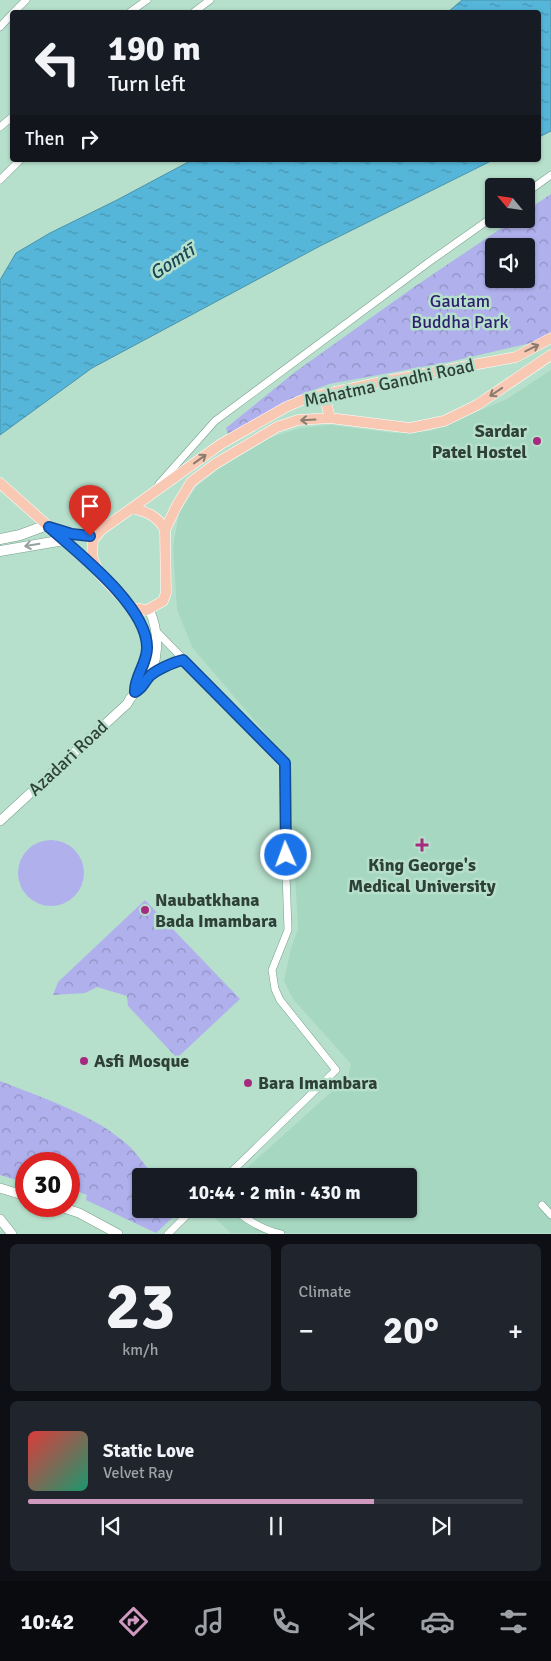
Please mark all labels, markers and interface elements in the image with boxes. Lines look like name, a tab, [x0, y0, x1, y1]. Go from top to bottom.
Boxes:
text: 190 m	[108, 27, 201, 70]
icon: left	[25, 30, 90, 95]
text: Turn left	[108, 70, 186, 97]
icon: right	[75, 125, 103, 153]
text: Then	[25, 127, 65, 151]
north arrow	[485, 178, 535, 228]
map controls	[485, 178, 535, 288]
water label: Gomtī	[145, 236, 202, 285]
button: sound	[485, 238, 535, 288]
park label: Gautam Buddha Park	[411, 290, 509, 333]
one-way arrow	[525, 343, 540, 353]
street label: Mahatma Gandhi Road	[302, 354, 476, 412]
one-way arrow	[490, 387, 504, 397]
one-way arrow	[300, 415, 316, 424]
place label: Sardar Patel Hostel	[432, 420, 528, 463]
marker: Sardar Patel Hostel	[531, 435, 543, 447]
one-way arrow	[193, 453, 206, 464]
pin	[69, 485, 111, 536]
icon: arrive	[76, 492, 104, 520]
one-way arrow	[24, 540, 40, 550]
street label: Azadari Road	[24, 715, 112, 801]
position arrow	[259, 828, 311, 880]
marker: King George's Medical University	[415, 838, 429, 852]
place label: King George's Medical University	[348, 854, 496, 897]
place label: Naubatkhana Bada Imambara	[155, 889, 277, 932]
marker: Naubatkhana Bada Imambara	[139, 904, 151, 916]
place label: Asfi Mosque	[94, 1050, 189, 1072]
marker: Asfi Mosque	[78, 1055, 90, 1067]
place label: Bara Imambara	[258, 1072, 378, 1094]
marker: Bara Imambara	[242, 1077, 254, 1089]
speed limit sign: 30	[15, 1152, 80, 1217]
text: 10:44 · 2 min · 430 m	[188, 1181, 361, 1205]
text: 23	[105, 1267, 175, 1347]
text: Climate	[299, 1282, 351, 1302]
text: 20°	[383, 1307, 439, 1354]
text: −	[299, 1314, 314, 1348]
text: +	[508, 1314, 523, 1348]
text: km/h	[122, 1340, 158, 1360]
text: Static Love	[103, 1439, 194, 1463]
text: Velvet Ray	[103, 1463, 173, 1483]
icon: previous	[97, 1512, 125, 1540]
icon: pause	[262, 1512, 290, 1540]
icon: next	[427, 1512, 455, 1540]
icon: directions	[116, 1604, 151, 1639]
icon: music	[192, 1604, 227, 1639]
icon: phone	[268, 1604, 303, 1639]
icon: climate	[344, 1604, 379, 1639]
icon: car	[420, 1604, 455, 1639]
icon: filters	[496, 1604, 531, 1639]
text: 10:42	[21, 1608, 75, 1635]

